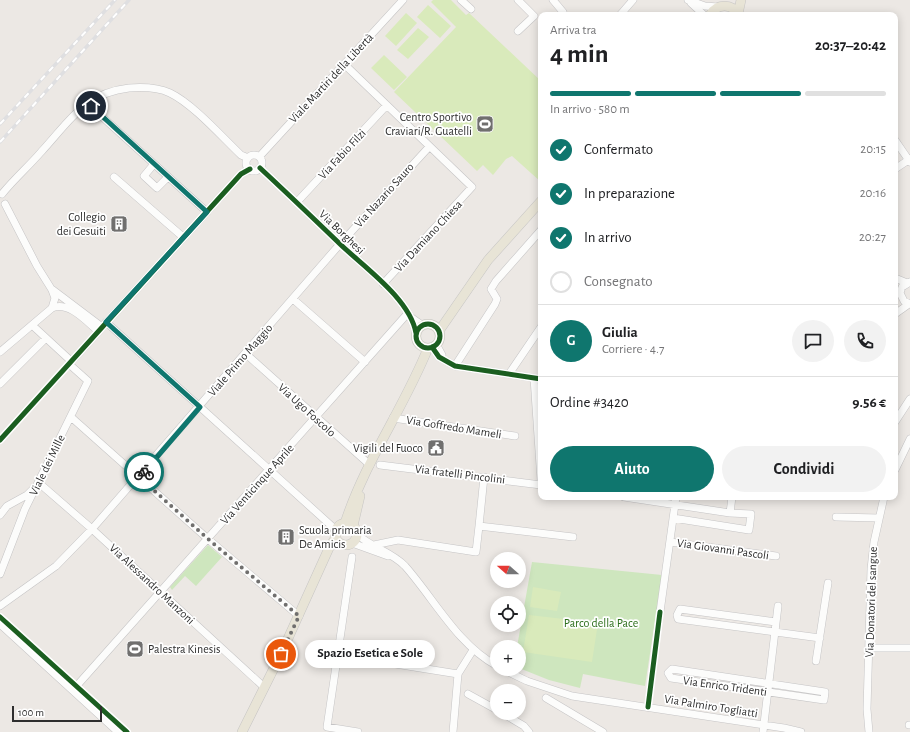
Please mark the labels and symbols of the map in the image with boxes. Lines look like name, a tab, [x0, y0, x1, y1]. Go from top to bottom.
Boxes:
street label: Viale Martiri della Libertà	[286, 30, 376, 125]
pin	[74, 89, 108, 123]
place label: Centro Sportivo Craviari/R. Guatelli	[385, 111, 472, 137]
sports icon: Centro Sportivo Craviari/R. Guatelli	[475, 114, 495, 134]
street label: Via Fabio Filzi	[316, 127, 368, 181]
street label: Via Nazario Sauro	[352, 160, 416, 230]
street label: Via Damiano Chiesa	[392, 197, 465, 274]
street label: Via Borghesi	[317, 207, 367, 257]
place label: Collegio dei Gesuiti	[57, 211, 106, 237]
building icon: Collegio dei Gesuiti	[109, 214, 129, 234]
street label: Viale Primo Maggio	[205, 321, 275, 398]
street label: Via Ugo Foscolo	[276, 381, 338, 439]
street label: Via Goffredo Mameli	[405, 414, 503, 440]
street label: Viale dei Mille	[27, 433, 67, 497]
public building icon: Vigili del Fuoco	[426, 438, 446, 458]
street label: Via Venticinque Aprile	[218, 442, 296, 526]
place label: Vigili del Fuoco	[353, 442, 423, 454]
courier	[124, 452, 164, 492]
street label: Via fratelli Pincolini	[414, 463, 506, 485]
place label: Scuola primaria De Amicis	[299, 524, 372, 550]
building icon: Scuola primaria De Amicis	[276, 527, 296, 547]
street label: Via Giovanni Pascoli	[676, 537, 770, 561]
street label: Via Alessandro Manzoni	[107, 542, 197, 626]
street label: Via Donatori del sangue	[863, 546, 879, 658]
north arrow	[490, 552, 526, 588]
park label: Parco della Pace	[564, 617, 638, 629]
pin	[264, 637, 298, 671]
sports icon: Palestra Kinesis	[125, 639, 145, 659]
callout: Spazio Esetica e Sole	[305, 640, 435, 668]
place label: Palestra Kinesis	[148, 643, 221, 655]
street label: Via Enrico Tridenti	[682, 674, 768, 698]
street label: Via Palmiro Togliatti	[663, 693, 759, 719]
scale bar	[12, 704, 102, 723]

